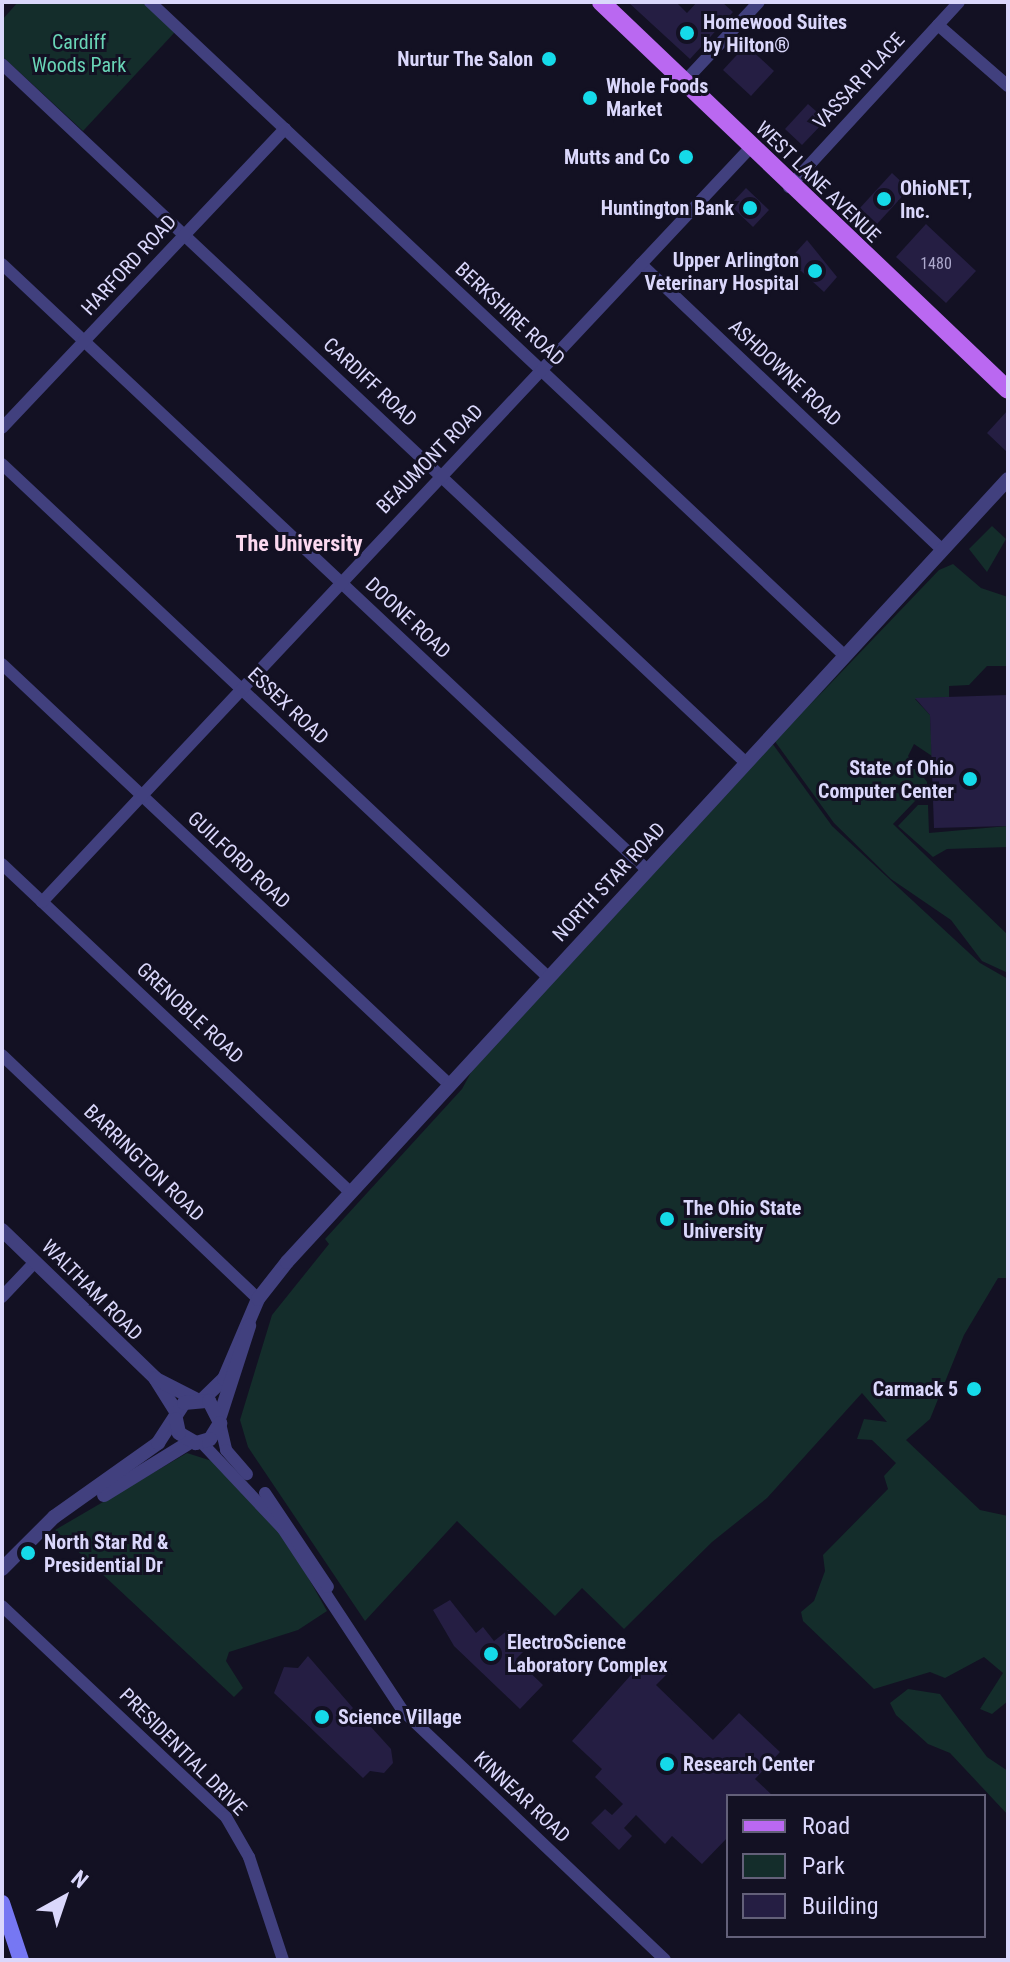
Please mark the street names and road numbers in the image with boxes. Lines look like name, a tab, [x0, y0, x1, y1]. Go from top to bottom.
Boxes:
street label: VASSAR PLACE	[808, 28, 910, 134]
street label: WEST LANE AVENUE	[751, 116, 885, 248]
street label: HARFORD ROAD	[76, 210, 182, 320]
street label: BERKSHIRE ROAD	[450, 257, 570, 371]
street label: ASHDOWNE ROAD	[724, 315, 846, 431]
street label: CARDIFF ROAD	[318, 333, 422, 431]
street label: BEAUMONT ROAD	[372, 399, 488, 519]
street label: DOONE ROAD	[360, 572, 456, 664]
street label: ESSEX ROAD	[243, 663, 333, 749]
street label: GUILFORD ROAD	[183, 806, 295, 914]
street label: NORTH STAR ROAD	[548, 818, 670, 946]
street label: GRENOBLE ROAD	[132, 957, 248, 1069]
street label: BARRINGTON ROAD	[79, 1100, 209, 1226]
street label: WALTHAM ROAD	[37, 1235, 147, 1345]
street label: PRESIDENTIAL DRIVE	[114, 1683, 252, 1821]
street label: KINNEAR ROAD	[469, 1746, 575, 1848]

